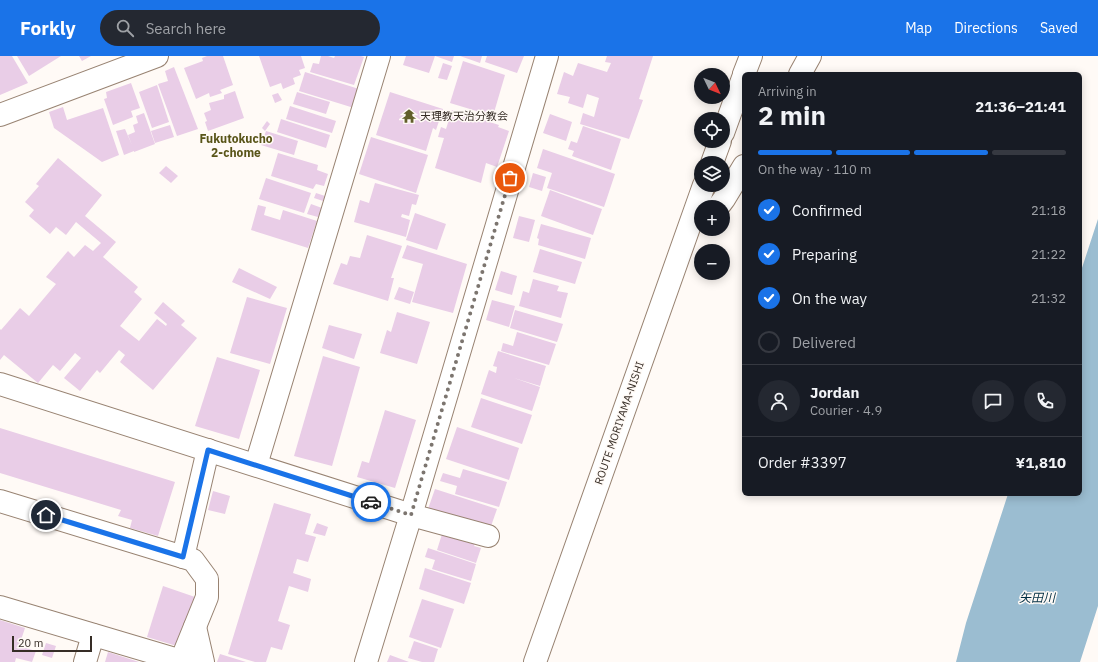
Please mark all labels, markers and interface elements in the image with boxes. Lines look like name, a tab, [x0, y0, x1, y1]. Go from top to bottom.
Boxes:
search box	[100, 10, 380, 46]
text: Forkly	[20, 16, 76, 40]
icon: search	[114, 17, 136, 39]
text: Search here	[146, 19, 226, 38]
text: Map	[905, 19, 932, 37]
text: Directions	[954, 19, 1018, 37]
text: Saved	[1040, 19, 1078, 37]
north arrow	[694, 68, 730, 104]
map controls	[694, 68, 730, 280]
text: Arriving in	[758, 83, 817, 100]
text: 21:36–21:41	[975, 97, 1066, 116]
text: 2 min	[758, 98, 826, 132]
temple icon: 天理教天治分教会	[401, 108, 417, 124]
place label: 天理教天治分教会	[420, 109, 508, 123]
button: locate	[694, 112, 730, 148]
district label: Fukutokucho 2-chome	[199, 131, 273, 160]
button: layers	[694, 156, 730, 192]
pin	[493, 161, 527, 195]
text: On the way · 110 m	[758, 161, 871, 178]
icon: bag	[499, 167, 521, 189]
icon: check	[758, 199, 780, 221]
button: +	[694, 200, 730, 236]
text: Confirmed	[792, 201, 862, 220]
text: 21:18	[1031, 202, 1066, 219]
icon: check	[758, 243, 780, 265]
button: −	[694, 244, 730, 280]
text: Preparing	[792, 245, 857, 264]
text: 21:22	[1031, 246, 1066, 263]
icon: check	[758, 287, 780, 309]
text: On the way	[792, 289, 867, 308]
text: 21:32	[1031, 290, 1066, 307]
text: Delivered	[792, 333, 856, 352]
street label: ROUTE MORIYAMA-NISHI	[591, 359, 647, 487]
button: person	[758, 380, 800, 422]
button: chat	[972, 380, 1014, 422]
button: phone	[1024, 380, 1066, 422]
text: Jordan	[810, 383, 859, 402]
text: Courier · 4.9	[810, 402, 882, 419]
text: Order #3397	[758, 453, 847, 472]
text: ¥1,810	[1016, 453, 1066, 472]
courier	[351, 482, 391, 522]
icon: car	[360, 491, 382, 513]
pin	[29, 498, 63, 532]
icon: home	[35, 504, 57, 526]
water label: 矢田川	[1019, 590, 1057, 605]
scale bar	[12, 634, 92, 653]
text: 20 m	[18, 636, 43, 650]

